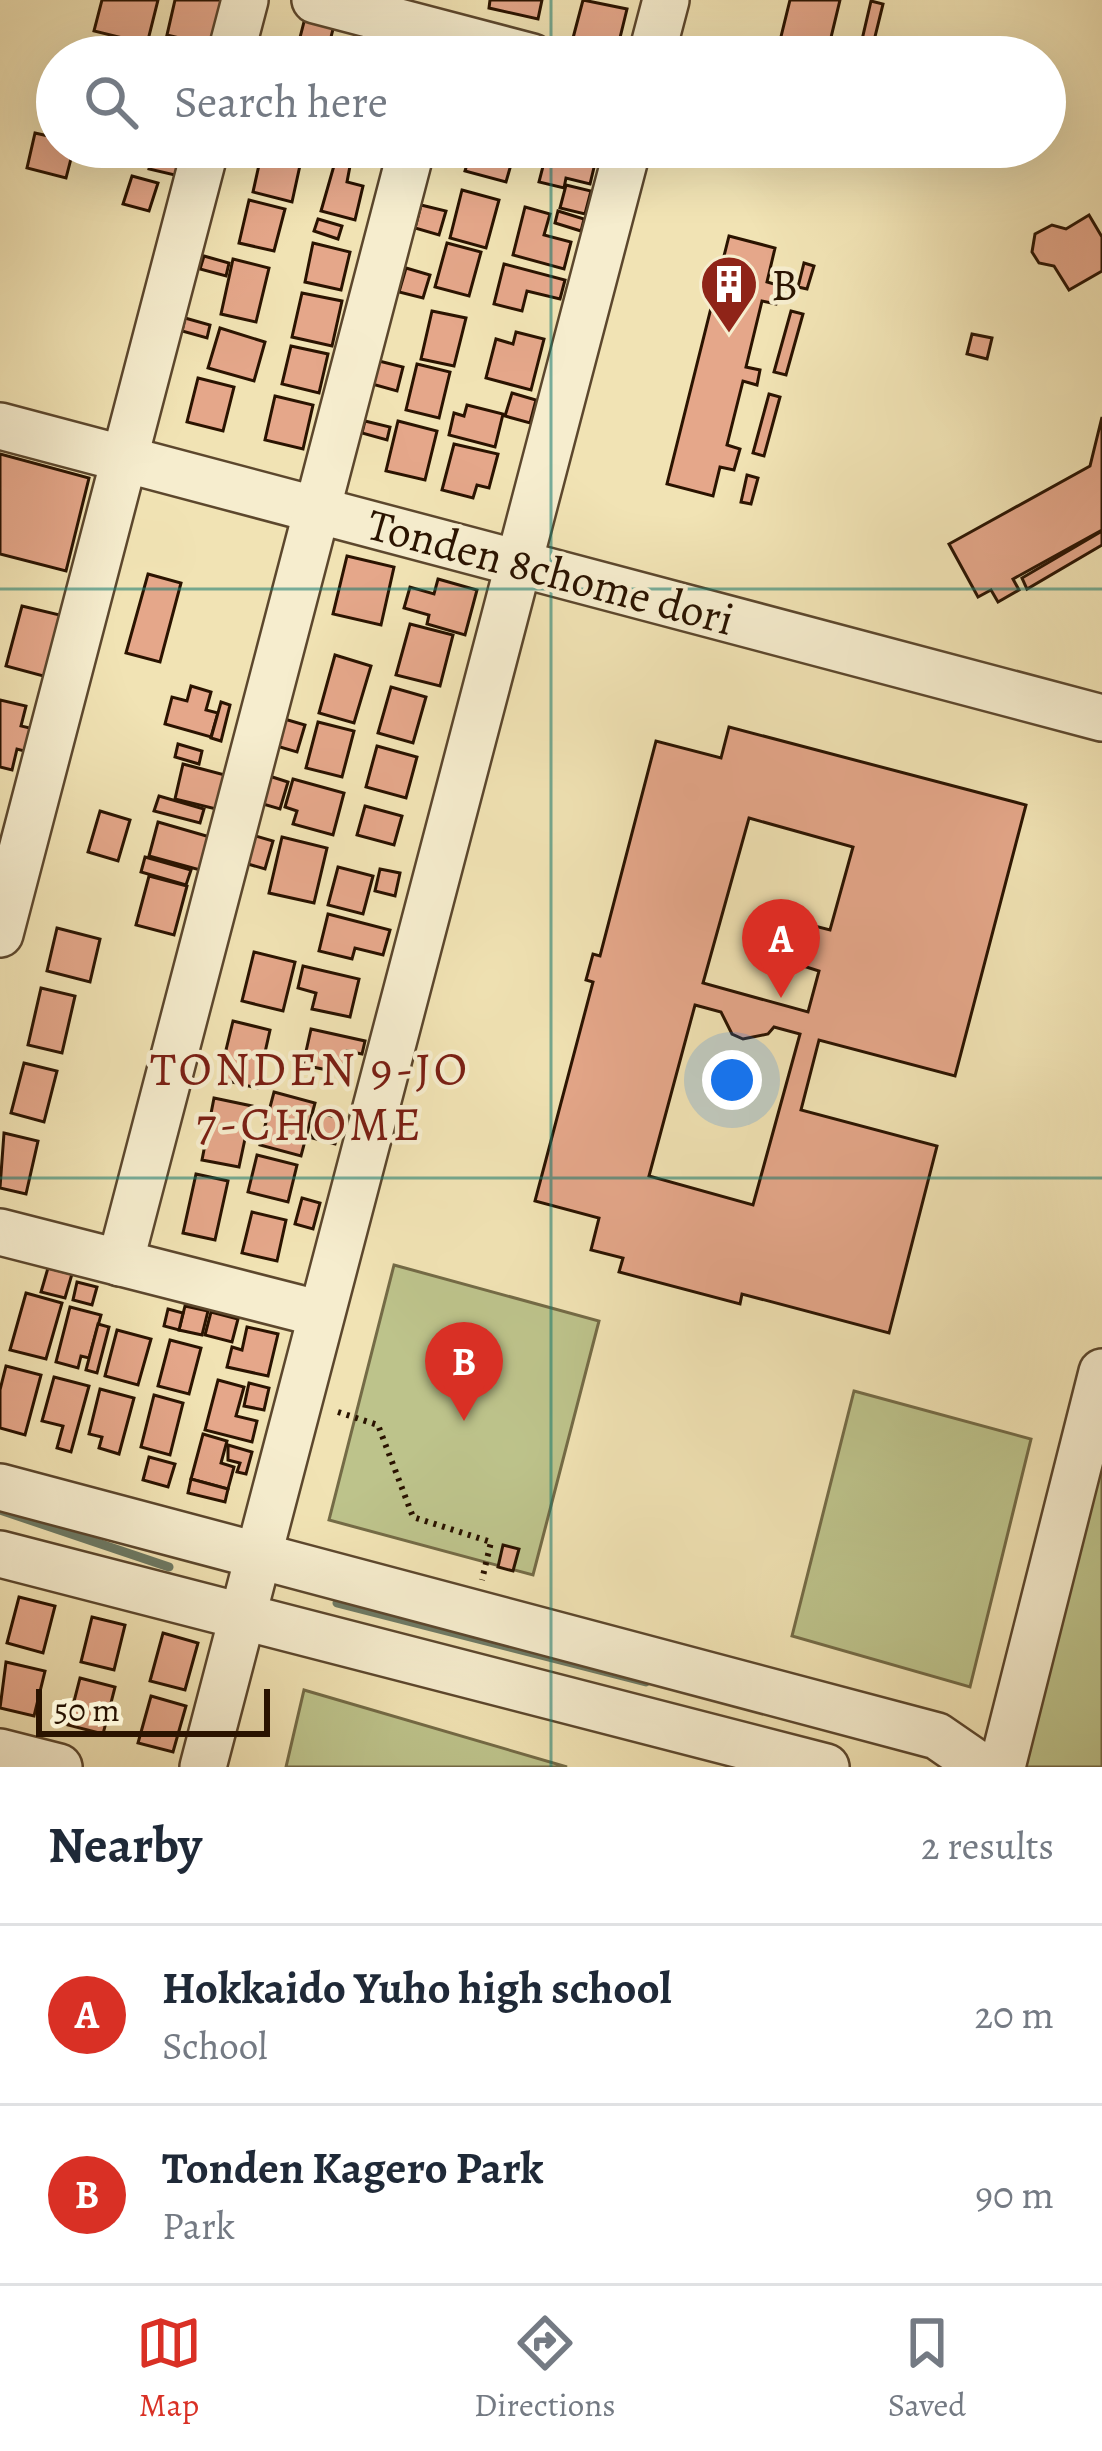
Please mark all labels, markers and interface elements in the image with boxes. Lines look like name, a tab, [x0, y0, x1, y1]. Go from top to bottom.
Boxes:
search box	[36, 36, 1066, 168]
icon: search	[78, 69, 144, 135]
text: Search here	[174, 71, 388, 133]
building icon: B	[698, 253, 760, 335]
place label: B	[771, 254, 798, 316]
street label: Tonden 8chome dori	[361, 493, 741, 651]
pin: A	[742, 899, 820, 998]
district label: TONDEN 9-JO 7-CHOME	[150, 1036, 470, 1157]
your location	[702, 1050, 762, 1110]
pin: B	[425, 1322, 503, 1421]
scale bar	[36, 1683, 270, 1736]
text: 50 m	[54, 1687, 120, 1732]
text: Nearby	[48, 1810, 202, 1880]
text: 2 results	[921, 1819, 1054, 1872]
text: Hokkaido Yuho high school	[162, 1957, 672, 2019]
text: A	[75, 1988, 99, 2041]
text: 20 m	[975, 1988, 1054, 2041]
text: School	[162, 2019, 268, 2072]
text: Tonden Kagero Park	[162, 2137, 544, 2199]
text: B	[75, 2168, 99, 2221]
text: 90 m	[975, 2168, 1054, 2221]
text: Park	[162, 2199, 235, 2252]
tab: Map	[136, 2310, 202, 2427]
tab: Directions	[474, 2310, 616, 2427]
tab: Saved	[888, 2310, 966, 2427]

